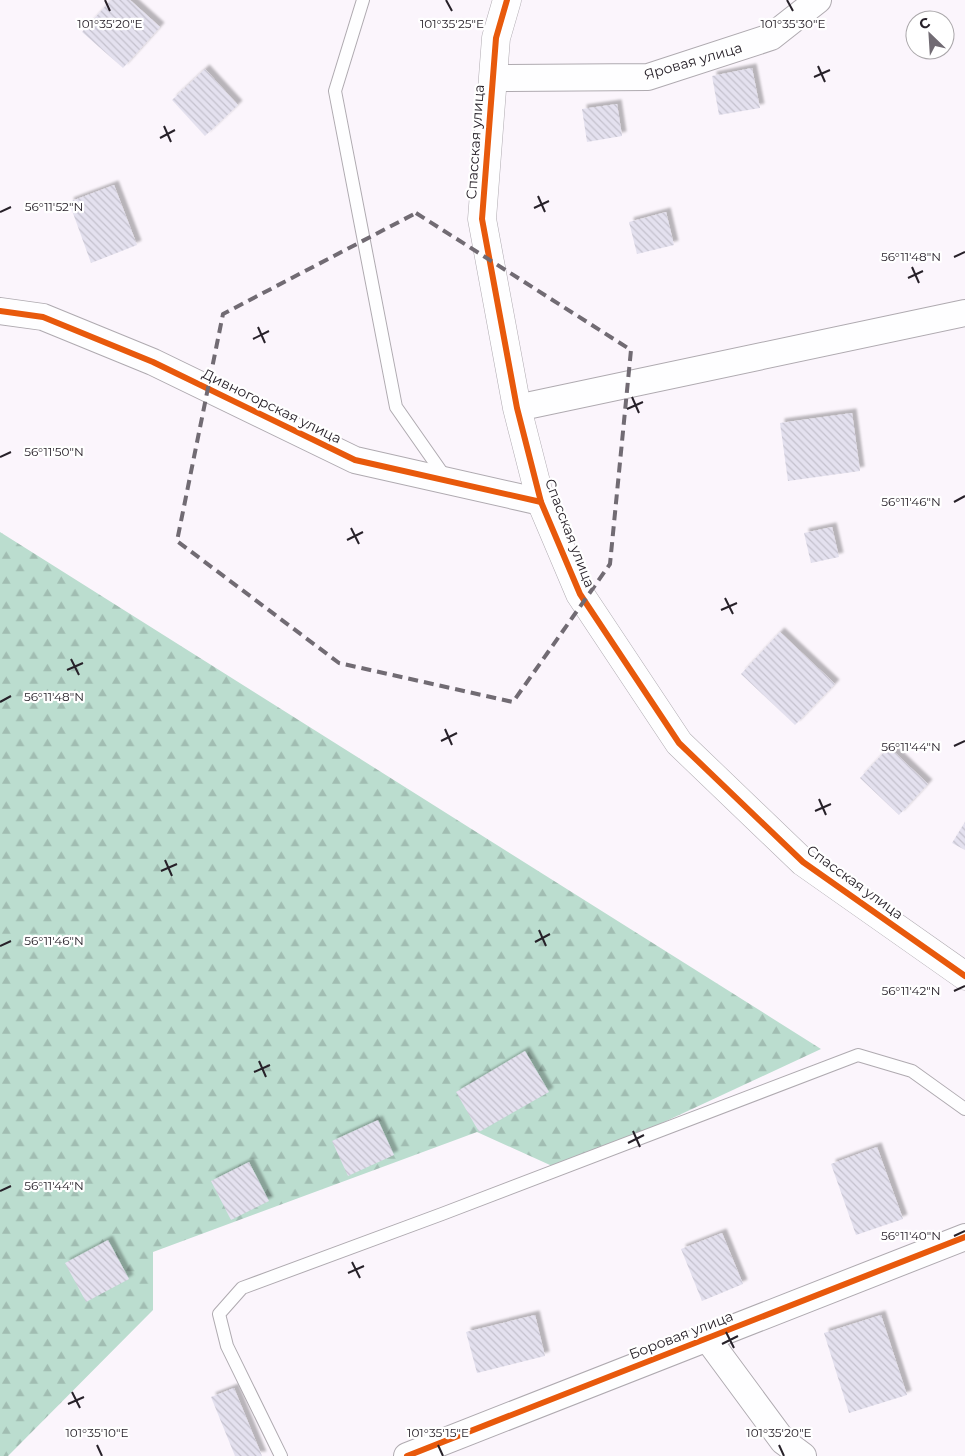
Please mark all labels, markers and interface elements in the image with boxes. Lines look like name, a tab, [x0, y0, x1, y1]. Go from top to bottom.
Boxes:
north arrow	[905, 10, 955, 60]
text: С	[916, 13, 933, 34]
text: 101°35'20"E	[77, 16, 143, 31]
text: 101°35'25"E	[420, 16, 484, 31]
text: 101°35'30"E	[760, 16, 826, 31]
street label: Яровая улица	[642, 38, 744, 84]
street label: Спасская улица	[462, 84, 488, 200]
text: 56°11'52"N	[25, 199, 83, 214]
text: 56°11'48"N	[881, 249, 941, 264]
street label: Дивногорская улица	[200, 365, 344, 447]
text: 56°11'50"N	[24, 444, 84, 459]
street label: Спасская улица	[541, 476, 599, 590]
text: 56°11'46"N	[881, 494, 941, 509]
text: 56°11'48"N	[24, 689, 84, 704]
text: 56°11'44"N	[881, 739, 941, 754]
street label: Спасская улица	[803, 841, 907, 923]
text: 56°11'46"N	[24, 933, 84, 948]
text: 56°11'42"N	[882, 983, 940, 998]
text: 56°11'44"N	[24, 1178, 84, 1193]
text: 56°11'40"N	[881, 1228, 941, 1243]
street label: Боровая улица	[626, 1307, 736, 1363]
text: 101°35'10"E	[65, 1425, 129, 1440]
text: 101°35'15"E	[407, 1425, 469, 1440]
text: 101°35'20"E	[746, 1425, 812, 1440]

